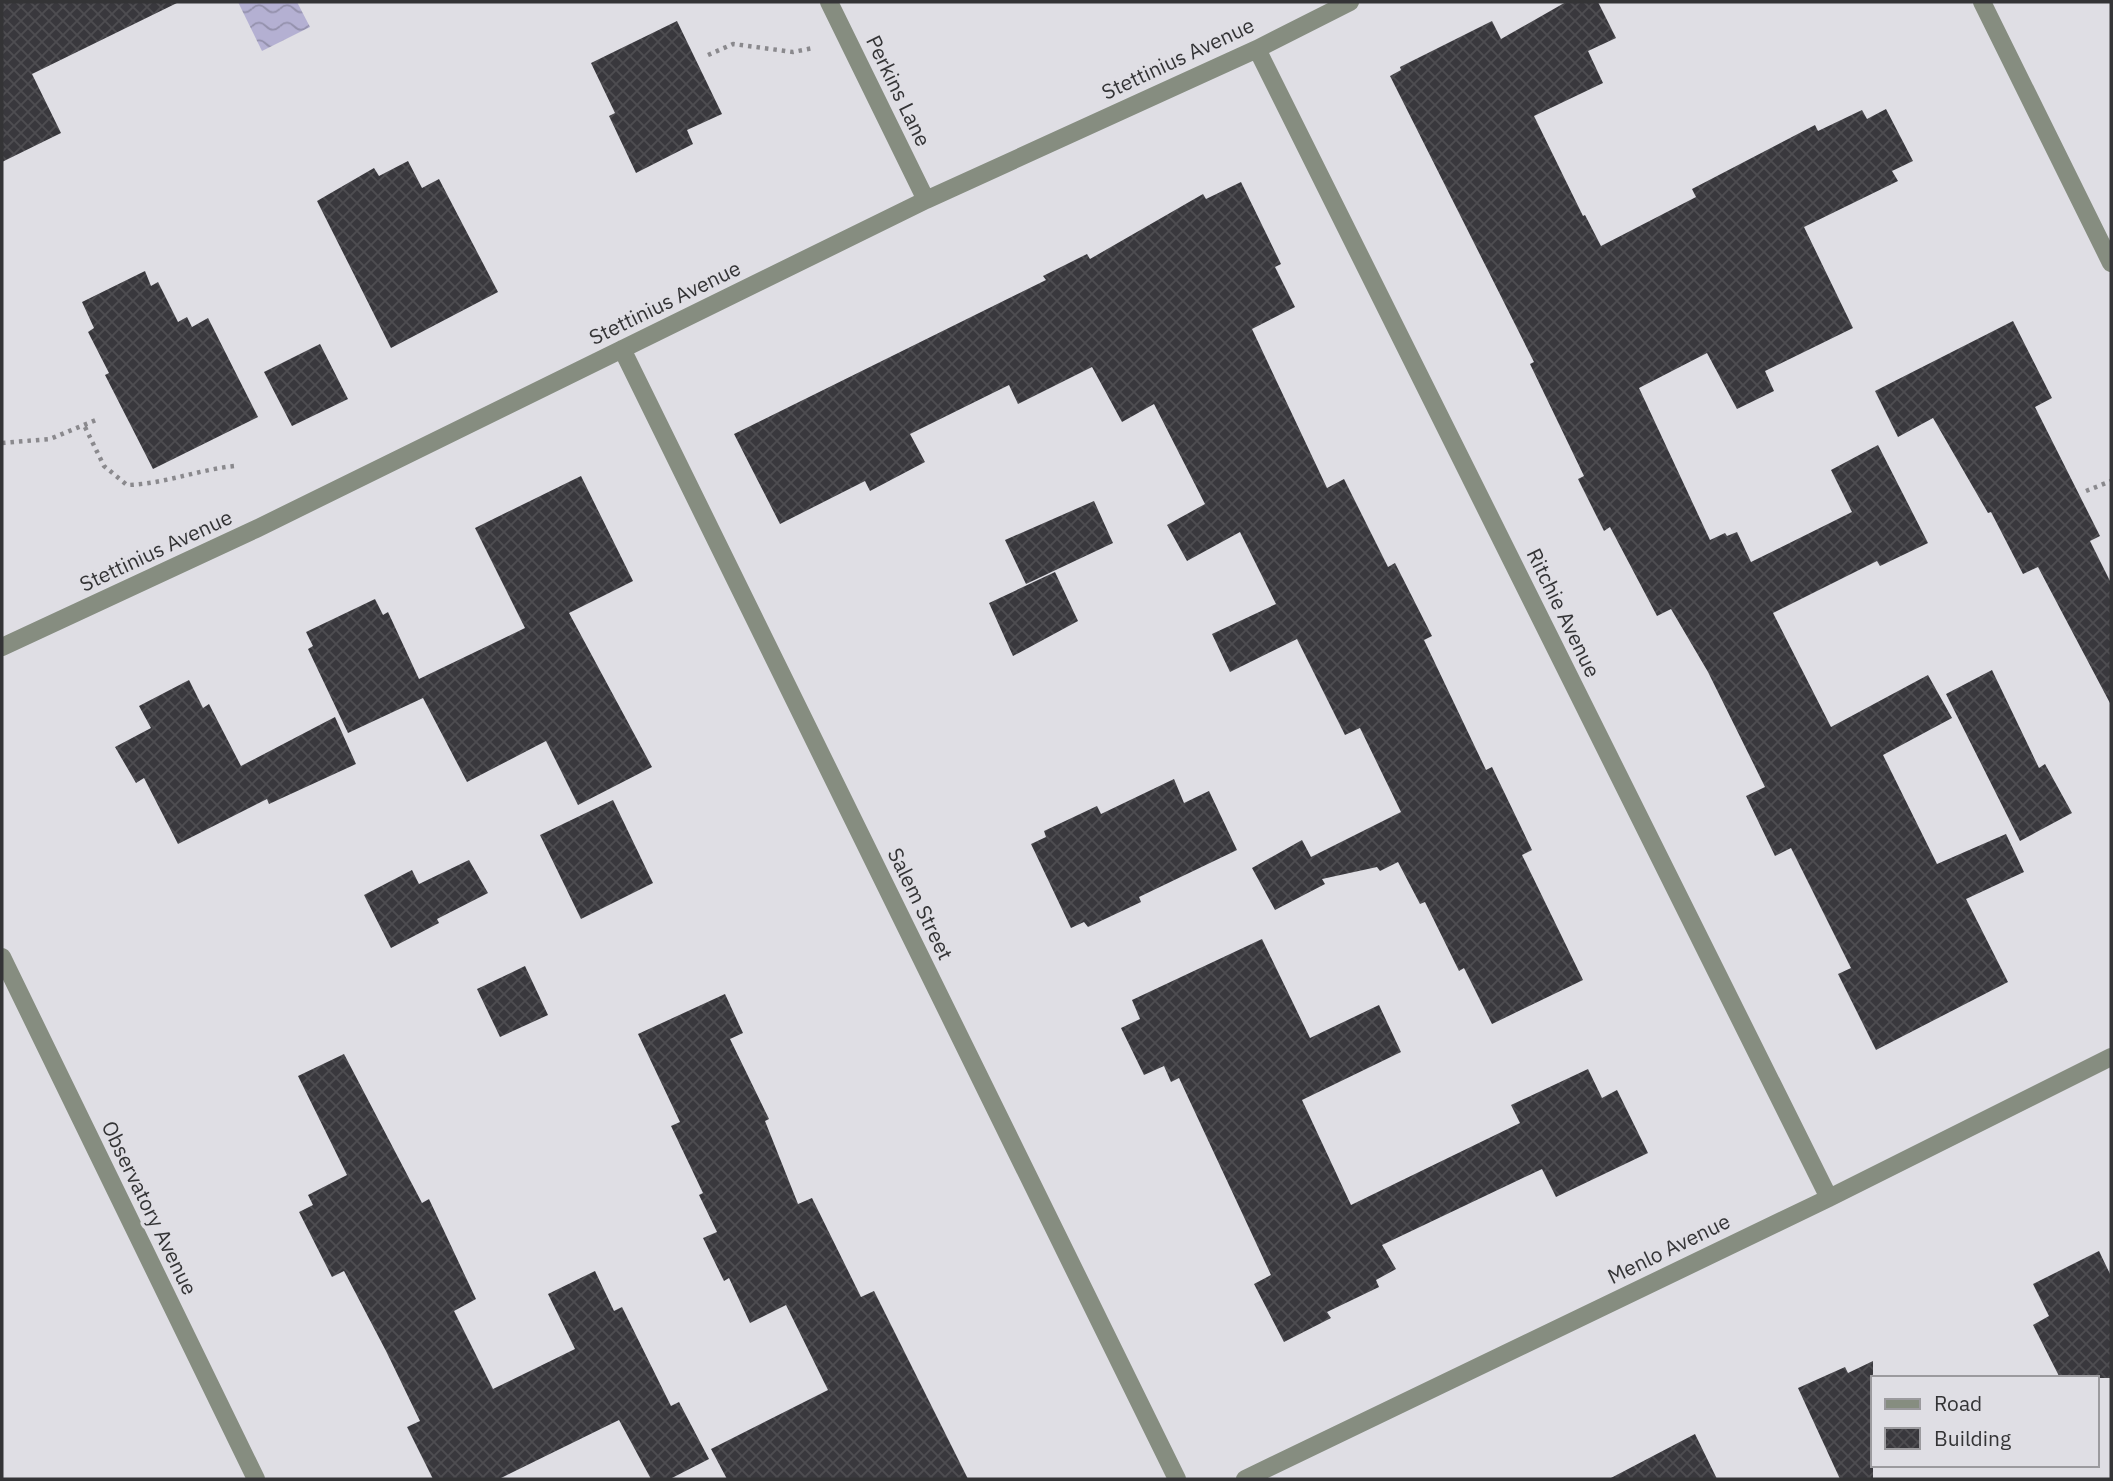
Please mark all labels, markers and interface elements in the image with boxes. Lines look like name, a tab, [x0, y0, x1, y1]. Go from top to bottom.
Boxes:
street label: Stettinius Avenue	[1097, 10, 1258, 106]
street label: Perkins Lane	[860, 30, 938, 151]
street label: Stettinius Avenue	[584, 253, 745, 351]
street label: Stettinius Avenue	[75, 502, 236, 598]
street label: Ritchie Avenue	[1521, 543, 1607, 682]
street label: Salem Street	[882, 843, 960, 964]
street label: Observatory Avenue	[96, 1116, 204, 1299]
street label: Menlo Avenue	[1603, 1206, 1734, 1290]
legend	[1871, 1376, 2099, 1467]
text: Road	[1934, 1389, 1982, 1417]
text: Building	[1934, 1424, 2011, 1452]

